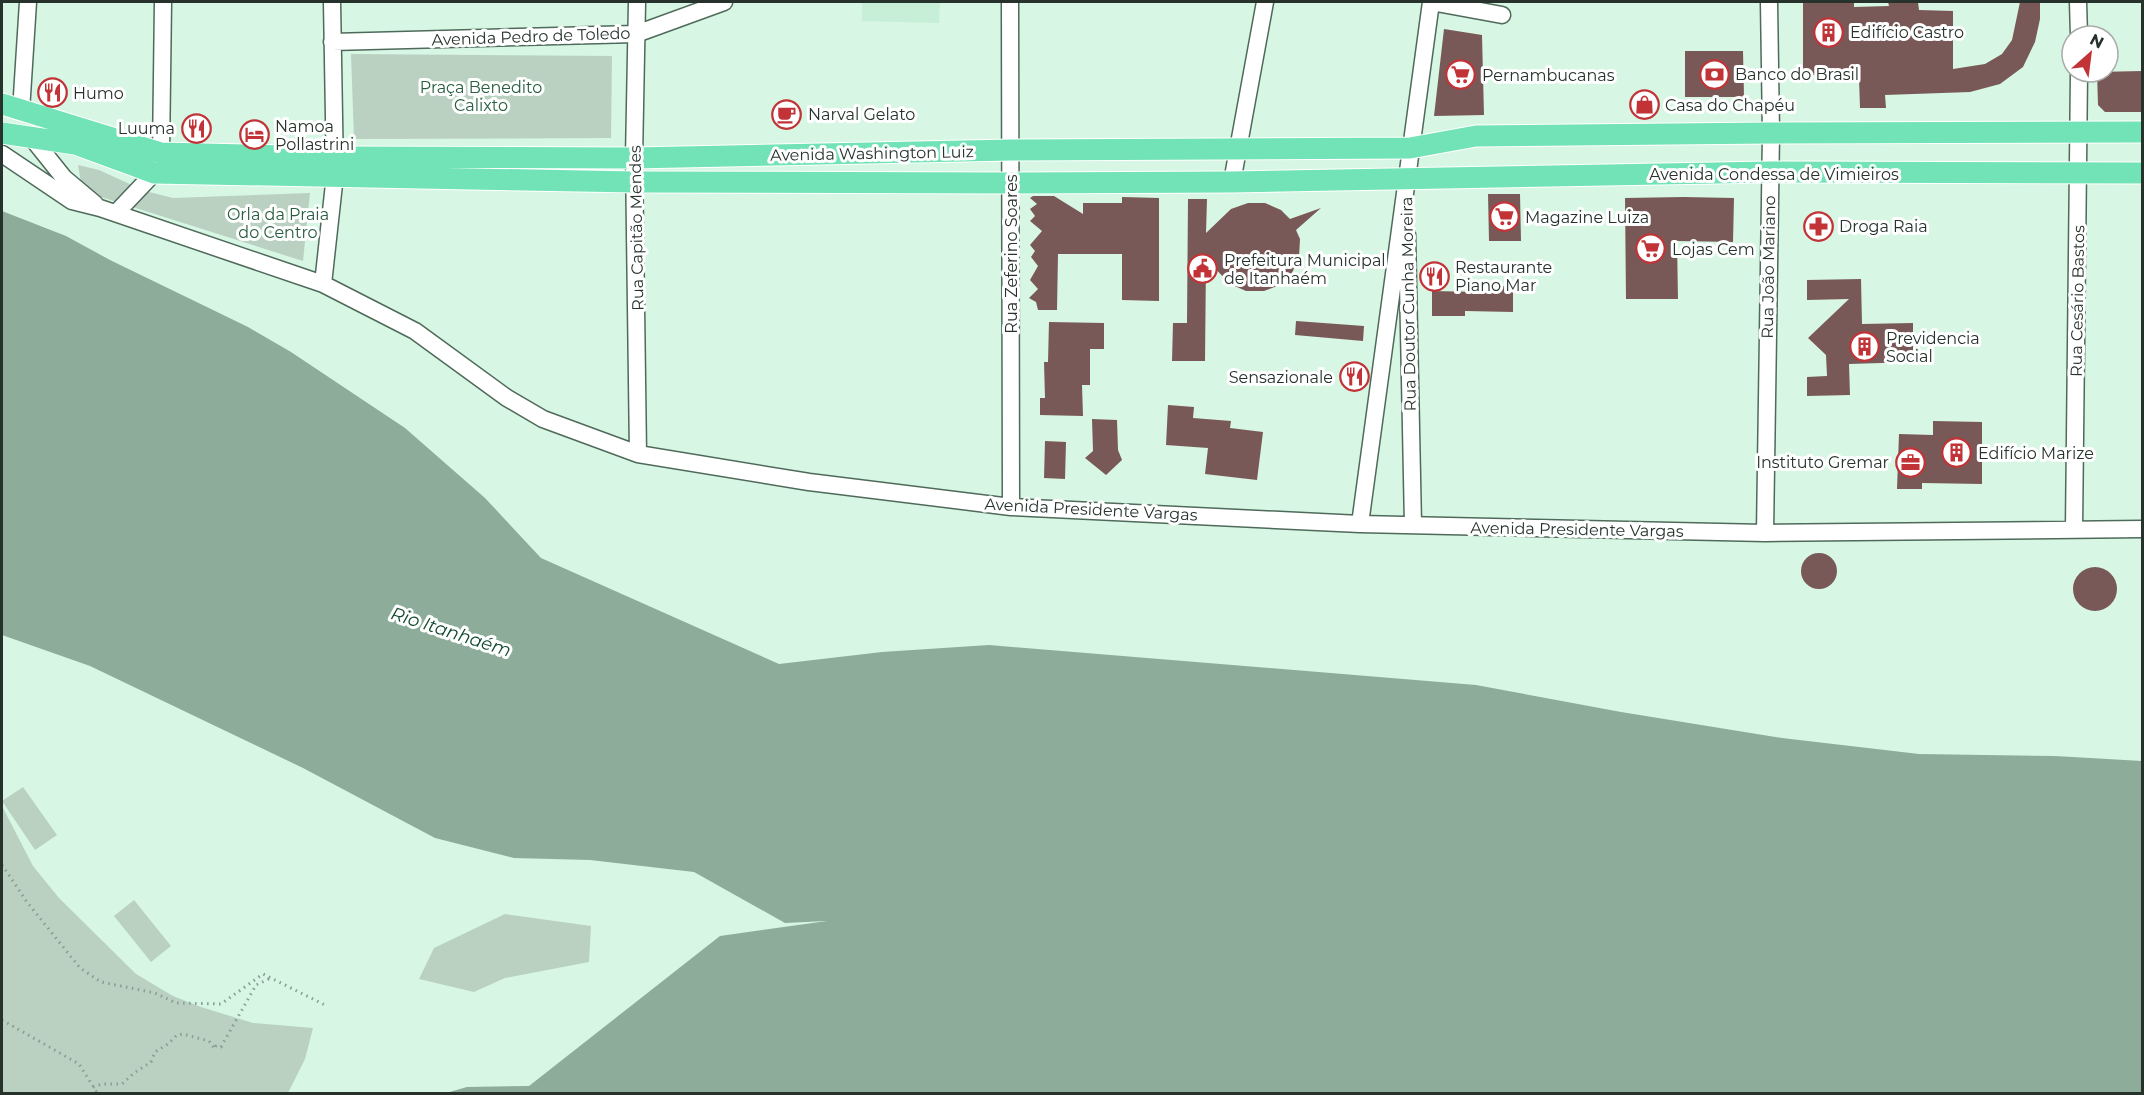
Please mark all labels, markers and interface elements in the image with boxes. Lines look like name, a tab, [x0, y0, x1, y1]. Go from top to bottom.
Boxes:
building icon: Edifício Castro	[1813, 16, 1845, 48]
place label: Edifício Castro	[1850, 23, 1964, 42]
street label: Avenida Pedro de Toledo	[431, 24, 631, 49]
north arrow	[2060, 24, 2120, 84]
text: N	[2087, 30, 2107, 53]
bank icon: Banco do Brasil	[1698, 58, 1730, 90]
supermarket icon: Pernambucanas	[1445, 59, 1477, 91]
place label: Banco do Brasil	[1735, 65, 1859, 84]
place label: Pernambucanas	[1482, 66, 1615, 85]
restaurant icon: Humo	[36, 77, 68, 109]
park label: Praça Benedito Calixto	[420, 78, 542, 115]
place label: Humo	[73, 84, 124, 103]
shop icon: Casa do Chapéu	[1628, 89, 1660, 121]
place label: Casa do Chapéu	[1665, 96, 1795, 115]
cafe icon: Narval Gelato	[771, 98, 803, 130]
place label: Narval Gelato	[808, 105, 915, 124]
restaurant icon: Luuma	[180, 112, 212, 144]
place label: Namoa Pollastrini	[275, 117, 354, 154]
place label: Luuma	[118, 119, 175, 138]
hotel icon: Namoa Pollastrini	[238, 119, 270, 151]
street label: Avenida Washington Luiz	[770, 142, 974, 165]
street label: Rua Capitão Mendes	[626, 145, 647, 311]
street label: Avenida Condessa de Vimieiros	[1649, 165, 1899, 184]
street label: Rua Zeferino Soares	[1002, 174, 1021, 334]
street label: Rua João Mariano	[1758, 195, 1779, 339]
street label: Rua Doutor Cunha Moreira	[1397, 197, 1420, 411]
supermarket icon: Magazine Luiza	[1488, 201, 1520, 233]
park label: Orla da Praia do Centro	[227, 205, 329, 242]
place label: Magazine Luiza	[1525, 208, 1649, 227]
pharmacy icon: Droga Raia	[1802, 210, 1834, 242]
place label: Droga Raia	[1839, 217, 1928, 236]
street label: Rua Cesário Bastos	[2067, 225, 2088, 377]
supermarket icon: Lojas Cem	[1635, 233, 1667, 265]
place label: Lojas Cem	[1672, 240, 1755, 259]
place label: Prefeitura Municipal de Itanhaém	[1224, 251, 1386, 288]
public building icon: Prefeitura Municipal de Itanhaém	[1187, 253, 1219, 285]
place label: Restaurante Piano Mar	[1455, 258, 1552, 295]
restaurant icon: Restaurante Piano Mar	[1418, 260, 1450, 292]
place label: Previdencia Social	[1886, 329, 1980, 366]
building icon: Previdencia Social	[1849, 331, 1881, 363]
restaurant icon: Sensazionale	[1338, 361, 1370, 393]
place label: Sensazionale	[1229, 368, 1333, 387]
building icon: Edifício Marize	[1941, 437, 1973, 469]
place label: Edifício Marize	[1978, 444, 2094, 463]
office icon: Instituto Gremar	[1894, 446, 1926, 478]
place label: Instituto Gremar	[1756, 453, 1889, 472]
street label: Avenida Presidente Vargas	[984, 494, 1198, 525]
street label: Avenida Presidente Vargas	[1470, 518, 1684, 541]
water label: Rio Itanhaém	[388, 602, 514, 662]

